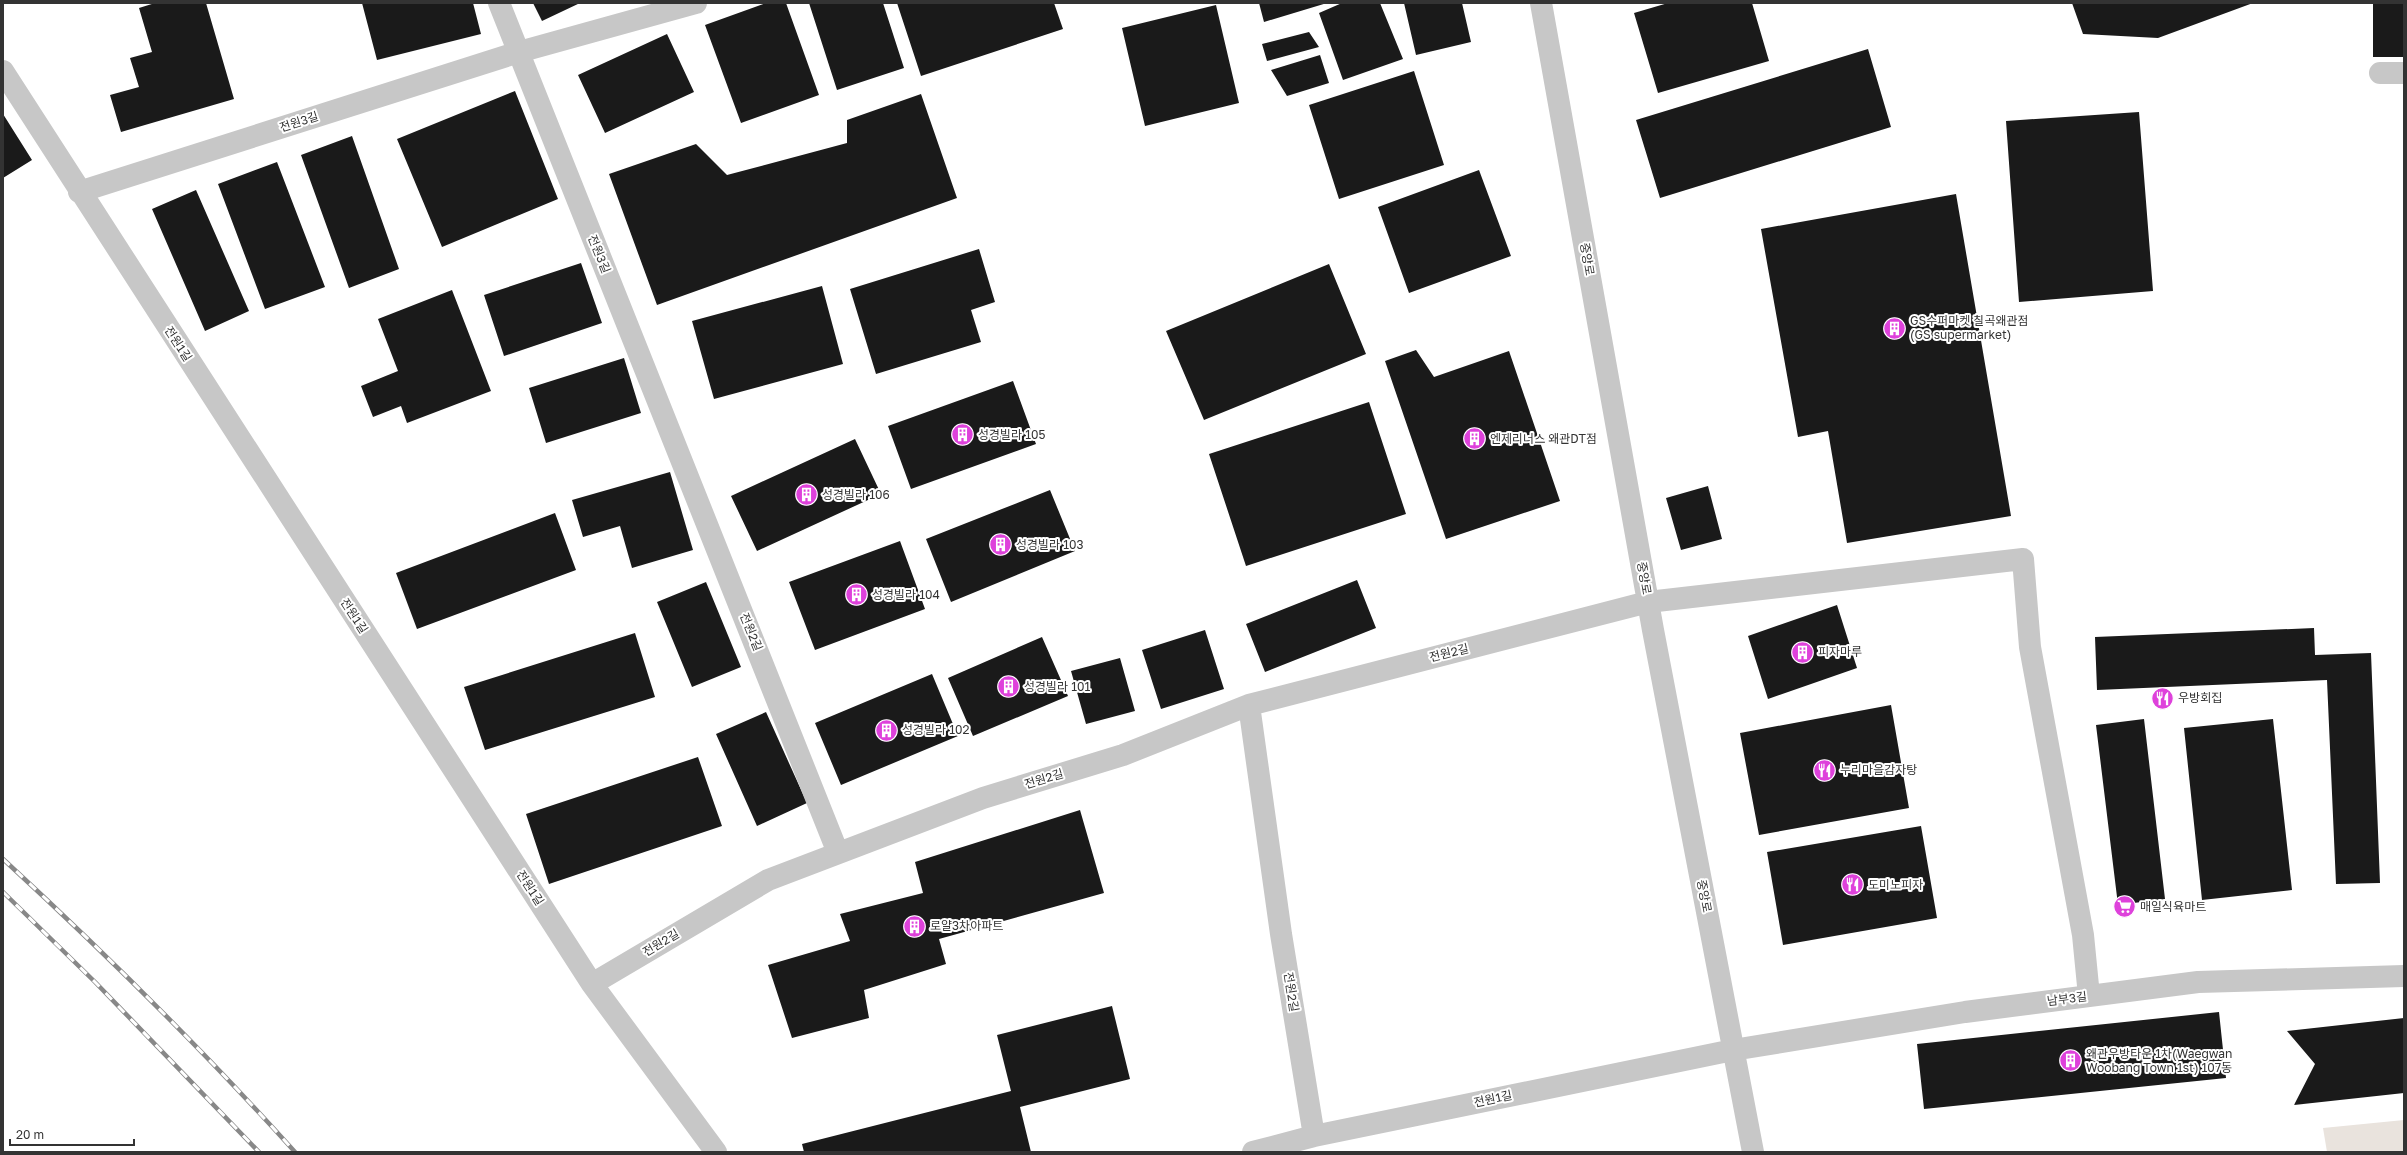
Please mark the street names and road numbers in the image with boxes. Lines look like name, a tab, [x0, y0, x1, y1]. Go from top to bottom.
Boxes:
street label: 전원3길	[277, 108, 320, 135]
street label: 전원3길	[585, 232, 614, 275]
street label: 중앙로	[1577, 241, 1598, 277]
street label: 전원1길	[162, 323, 195, 364]
street label: 중앙로	[1634, 560, 1655, 596]
street label: 전원1길	[338, 595, 371, 636]
street label: 전원2길	[737, 610, 766, 653]
street label: 전원2길	[1428, 640, 1470, 665]
street label: 전원2길	[1022, 765, 1065, 792]
street label: 전원1길	[514, 867, 547, 908]
street label: 중앙로	[1694, 878, 1715, 914]
street label: 전원2길	[640, 926, 682, 959]
street label: 전원2길	[1281, 971, 1302, 1013]
street label: 남부3길	[2046, 989, 2088, 1008]
street label: 전원1길	[1472, 1087, 1514, 1110]

